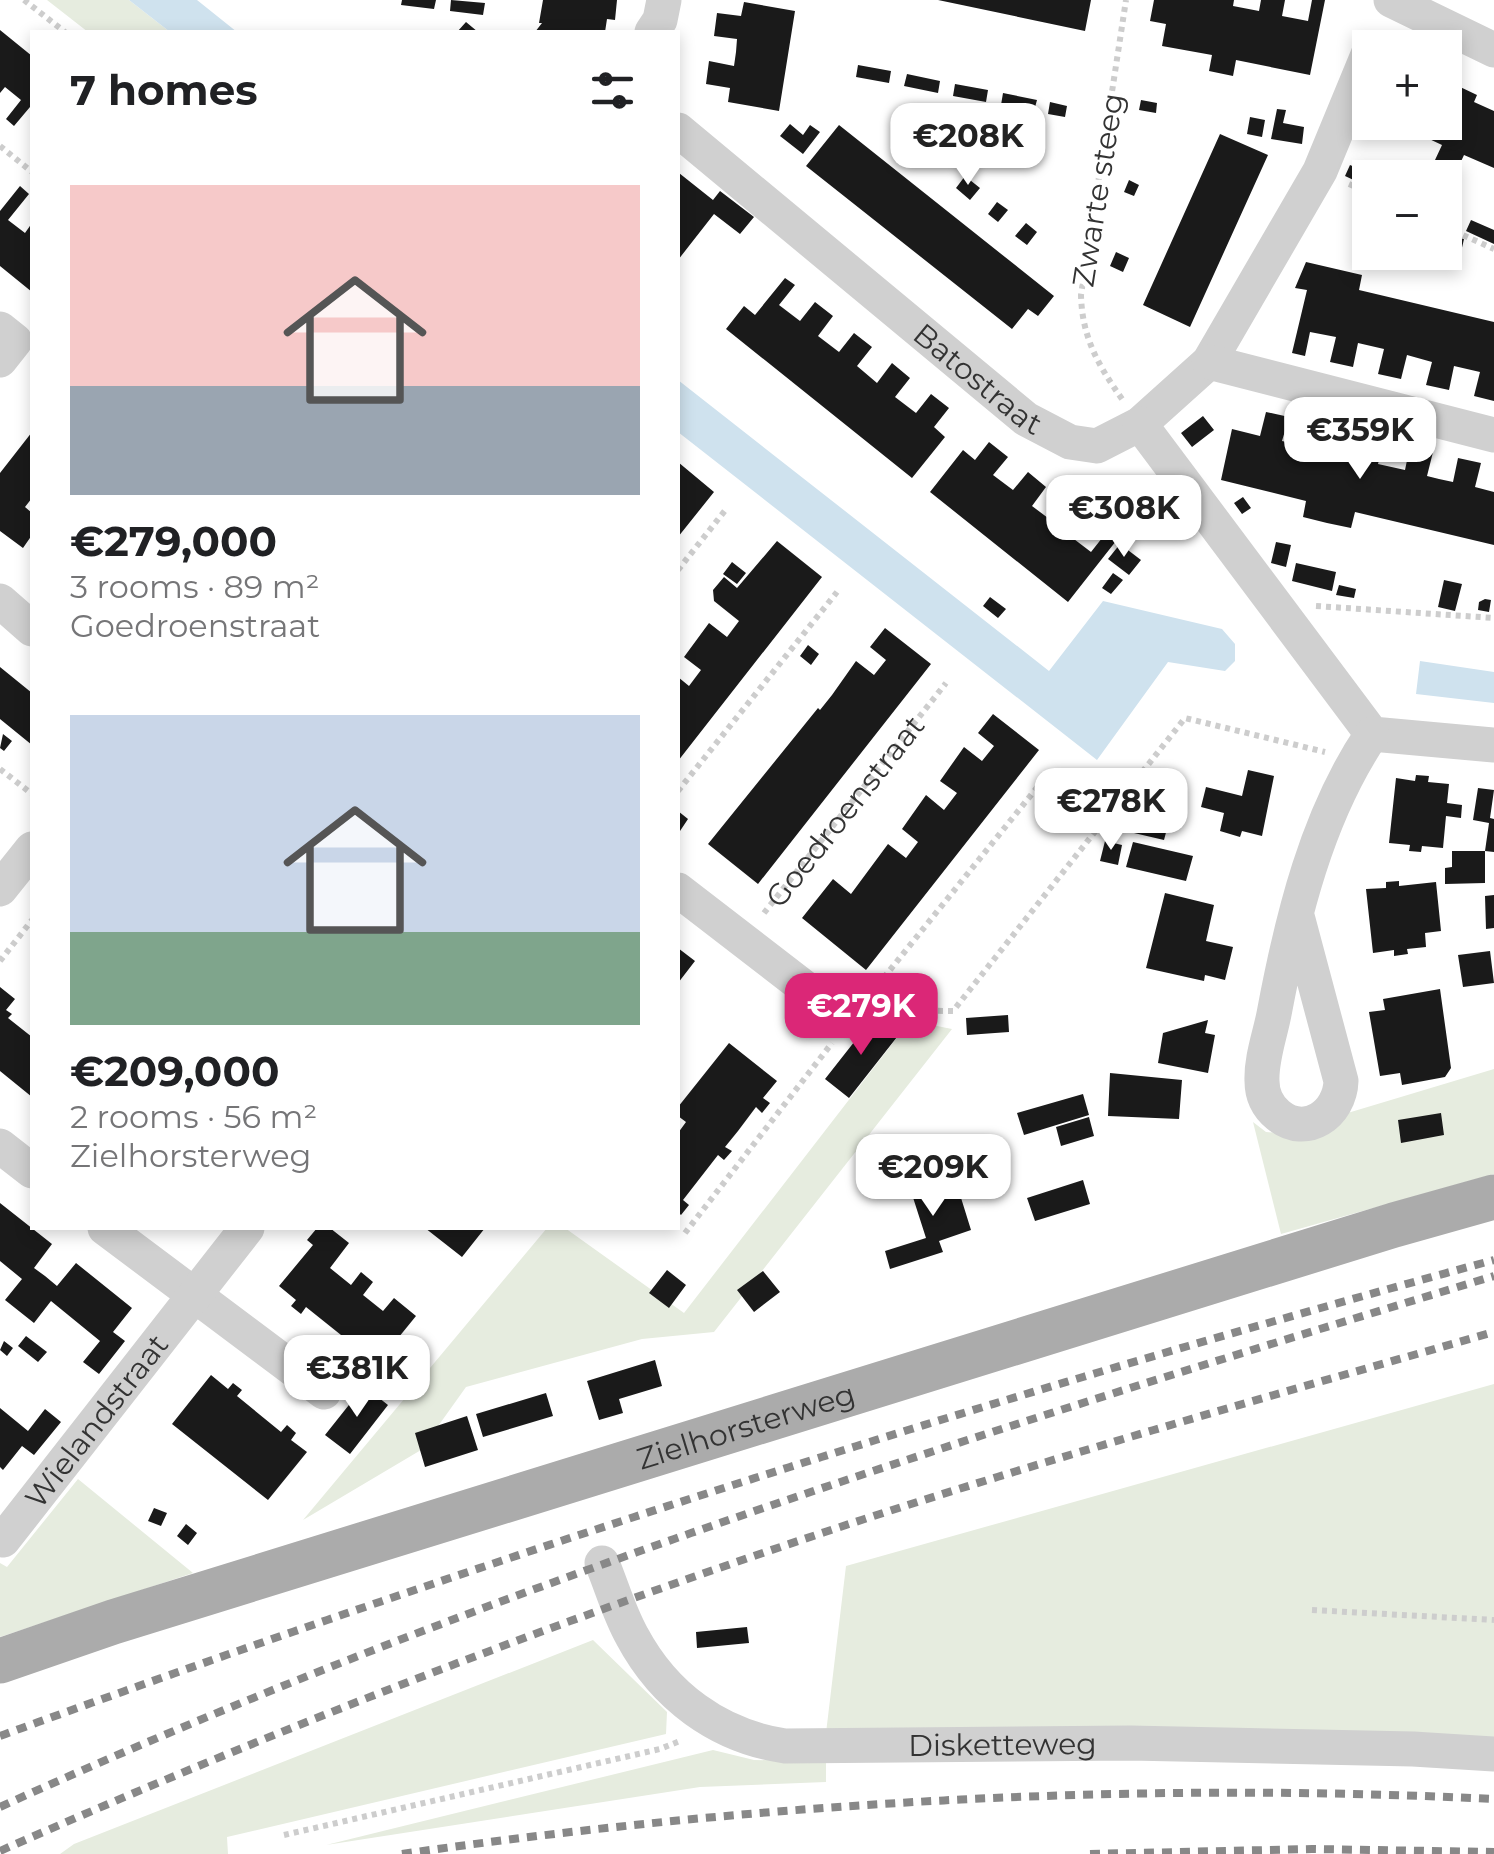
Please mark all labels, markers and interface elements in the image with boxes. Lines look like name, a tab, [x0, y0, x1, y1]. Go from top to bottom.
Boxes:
map controls	[1352, 30, 1462, 270]
button: +	[1352, 30, 1462, 140]
icon: filters	[585, 63, 640, 118]
text: 7 homes	[70, 64, 258, 116]
street label: Zwarte steeg	[1064, 90, 1132, 290]
pin: €208K	[898, 103, 1038, 188]
text: €208K	[912, 116, 1024, 155]
button: −	[1352, 160, 1462, 270]
icon: home	[265, 250, 445, 430]
street label: Batostraat	[906, 315, 1048, 443]
pin: €359K	[1290, 397, 1430, 482]
text: €359K	[1306, 410, 1414, 449]
pin: €308K	[1054, 475, 1194, 560]
text: €308K	[1068, 488, 1180, 527]
text: €279,000	[70, 515, 277, 567]
text: 3 rooms · 89 m²	[70, 567, 319, 606]
text: Goedroenstraat	[70, 606, 320, 645]
street label: Goedroenstraat	[757, 708, 932, 915]
pin: €278K	[1041, 768, 1181, 853]
icon: home	[265, 780, 445, 960]
text: €278K	[1057, 781, 1165, 820]
pin: €279K	[791, 973, 931, 1058]
text: €279K	[807, 986, 915, 1025]
text: €209,000	[70, 1045, 279, 1097]
text: 2 rooms · 56 m²	[70, 1097, 317, 1136]
pin: €209K	[863, 1134, 1003, 1219]
text: Zielhorsterweg	[70, 1136, 311, 1175]
text: €209K	[878, 1147, 988, 1186]
street label: Wielandstraat	[17, 1326, 176, 1515]
pin: €381K	[287, 1335, 427, 1420]
text: €381K	[306, 1348, 408, 1387]
street label: Zielhorsterweg	[632, 1375, 859, 1477]
street label: Disketteweg	[908, 1725, 1097, 1763]

